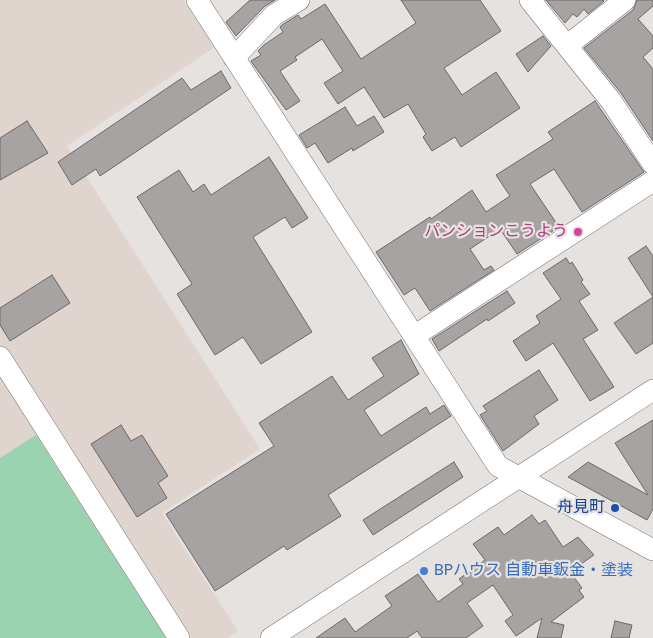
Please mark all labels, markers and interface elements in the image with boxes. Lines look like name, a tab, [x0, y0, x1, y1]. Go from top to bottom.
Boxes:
place label: パンションこうよう	[424, 222, 568, 242]
marker: パンションこうよう	[572, 226, 584, 238]
place label: 舟見町	[557, 498, 605, 518]
marker: 舟見町	[609, 502, 621, 514]
place label: BPハウス 自動車鈑金・塗装	[434, 561, 633, 581]
marker: BPハウス 自動車鈑金・塗装	[418, 565, 430, 577]

